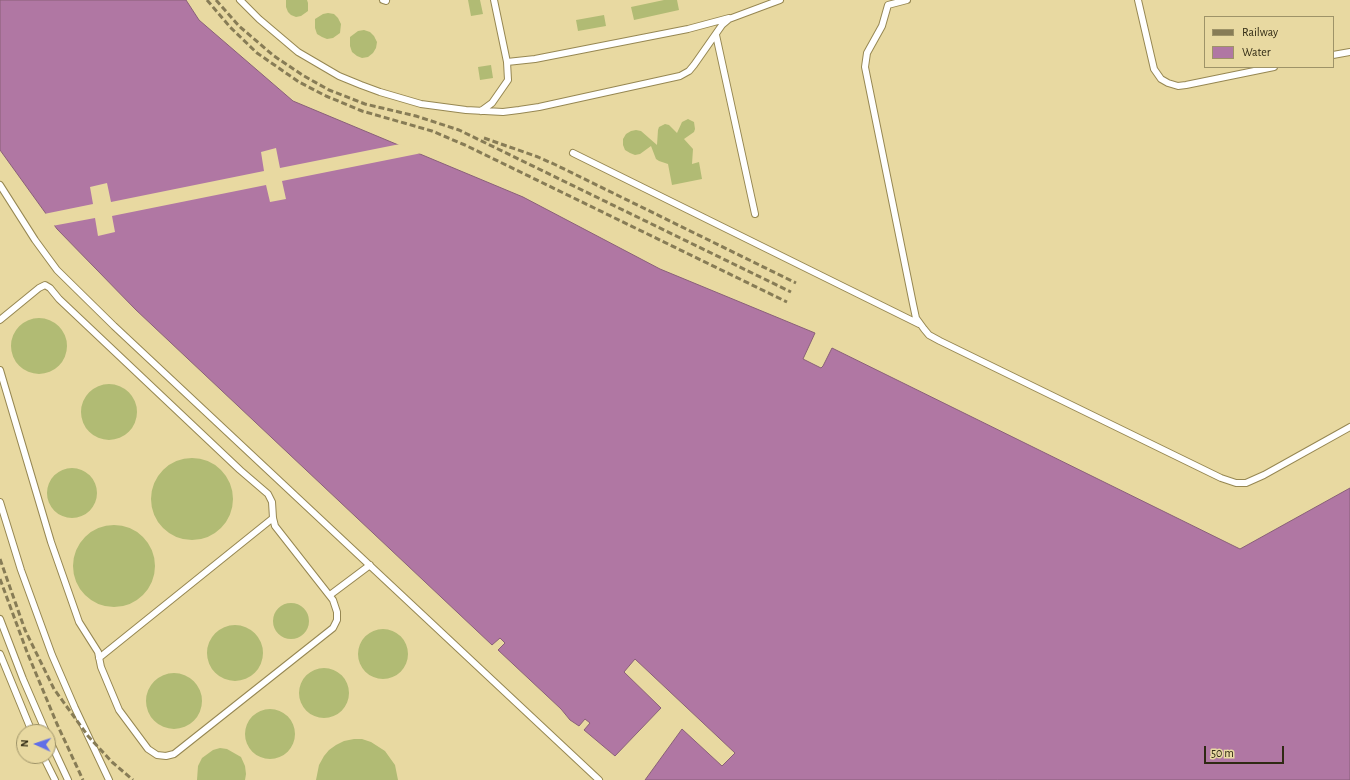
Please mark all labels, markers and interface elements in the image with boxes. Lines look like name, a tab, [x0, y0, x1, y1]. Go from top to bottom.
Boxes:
legend	[1204, 16, 1334, 68]
text: Railway	[1242, 26, 1278, 38]
text: Water	[1242, 46, 1271, 58]
north arrow	[16, 724, 56, 764]
scale bar	[1206, 738, 1286, 764]
text: N	[19, 739, 30, 748]
text: 50 m	[1211, 747, 1234, 759]

